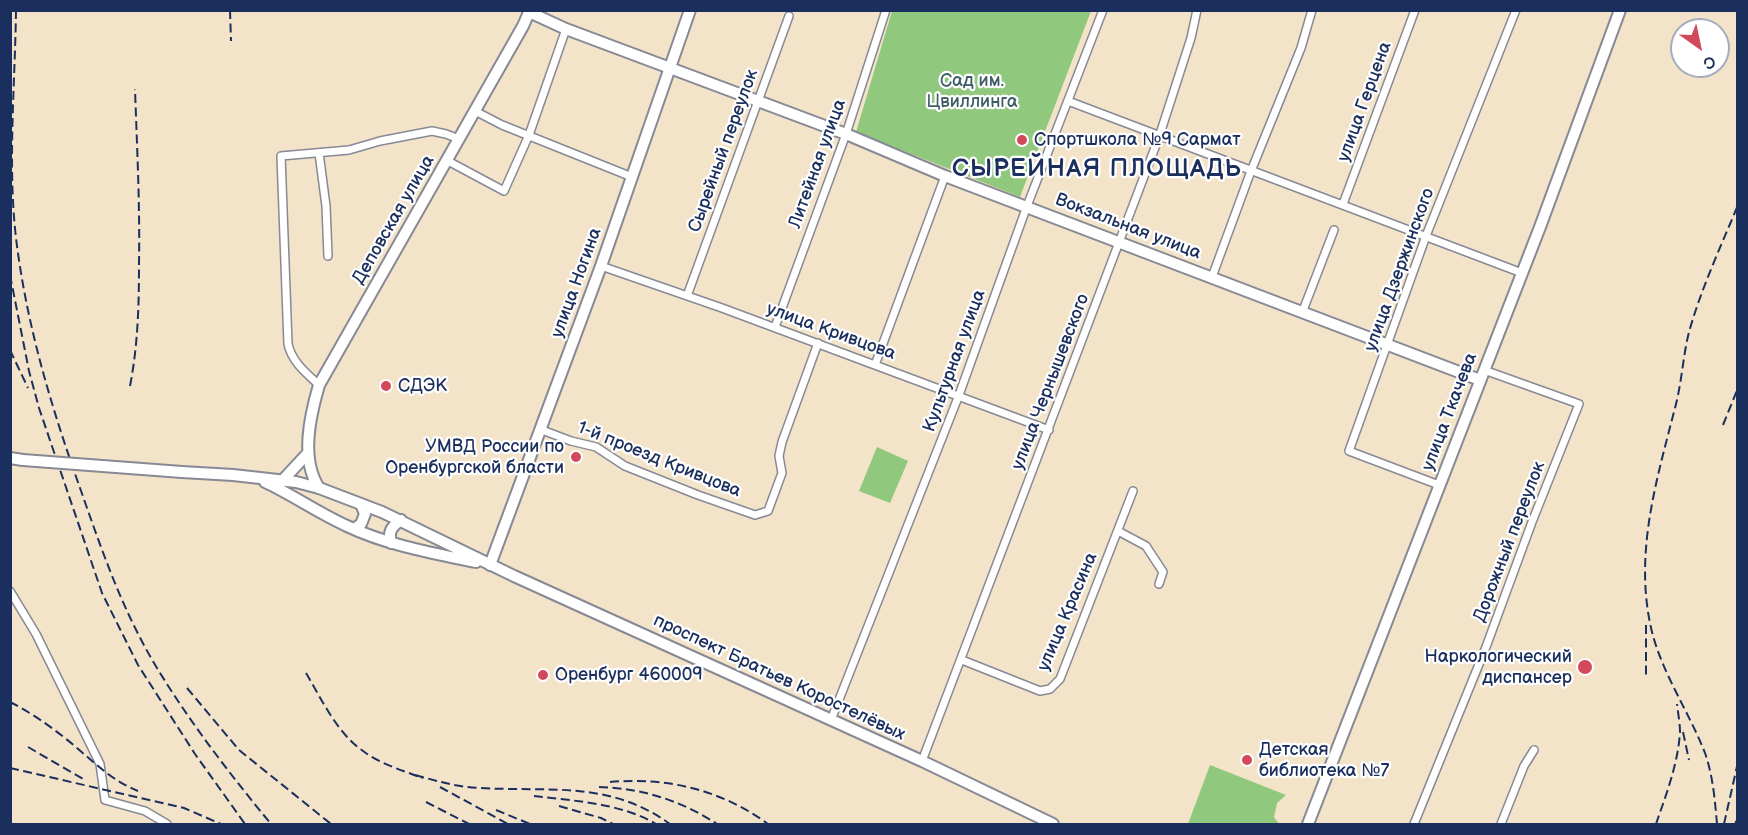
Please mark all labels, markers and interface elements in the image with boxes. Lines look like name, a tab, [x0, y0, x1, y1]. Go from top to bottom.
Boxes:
north arrow	[1670, 18, 1730, 78]
street label: улица Герцена	[1333, 39, 1397, 165]
text: С	[1699, 51, 1719, 73]
street label: Сырейный переулок	[684, 67, 764, 235]
park label: Сад им. Цвиллинга	[926, 70, 1018, 112]
street label: Литейная улица	[785, 97, 851, 231]
place label: Спортшкола №9 Сармат	[1034, 129, 1241, 151]
marker: Спортшкола №9 Сармат	[1015, 133, 1029, 147]
street label: Деповская улица	[348, 152, 440, 288]
district label: СЫРЕЙНАЯ ПЛОЩАДЬ	[952, 156, 1242, 184]
street label: улица Дзержинского	[1360, 185, 1440, 355]
street label: Вокзальная улица	[1052, 189, 1204, 265]
street label: улица Ногина	[547, 225, 607, 341]
street label: Культурная улица	[919, 287, 991, 435]
street label: улица Чернышевского	[1007, 291, 1095, 473]
street label: улица Кривцова	[763, 299, 899, 365]
street label: улица Ткачева	[1418, 350, 1482, 474]
place label: СДЭК	[398, 375, 447, 397]
marker: СДЭК	[379, 379, 393, 393]
street label: 1-й проезд Кривцова	[574, 417, 744, 503]
place label: УМВД России по Оренбургской бласти	[385, 436, 564, 478]
marker: УМВД России по Оренбургской бласти	[569, 450, 583, 464]
street label: Дорожный переулок	[1469, 459, 1551, 625]
street label: улица Красина	[1033, 549, 1103, 675]
street label: проспект Братьев Коростелёвых	[650, 610, 908, 746]
place label: Наркологический диспансер	[1425, 646, 1572, 688]
marker: Наркологический диспансер	[1576, 658, 1594, 676]
place label: Оренбург 460009	[555, 664, 703, 686]
marker: Оренбург 460009	[536, 668, 550, 682]
place label: Детская библиотека №7	[1259, 739, 1389, 782]
marker: Детская библиотека №7	[1240, 753, 1254, 767]

